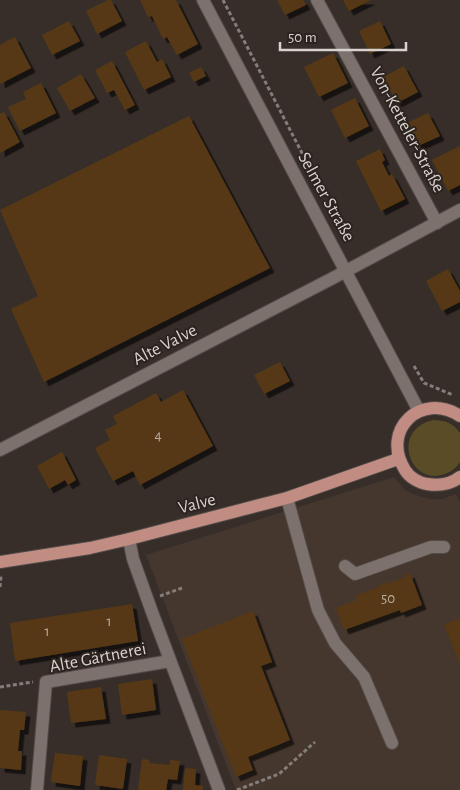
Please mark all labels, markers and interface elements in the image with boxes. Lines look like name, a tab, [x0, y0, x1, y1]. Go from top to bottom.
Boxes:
scale bar	[280, 20, 406, 52]
text: 50 m	[288, 30, 317, 45]
street label: Von-Ketteler-Straße	[366, 64, 448, 196]
street label: Selmer Straße	[294, 149, 358, 245]
street label: Alte Valve	[130, 321, 200, 369]
house number: 4	[154, 428, 162, 443]
street label: Valve	[177, 491, 217, 517]
house number: 50	[381, 591, 395, 606]
house number: 1	[106, 614, 112, 629]
house number: 1	[44, 624, 50, 639]
street label: Alte Gärtnerei	[48, 640, 148, 676]

